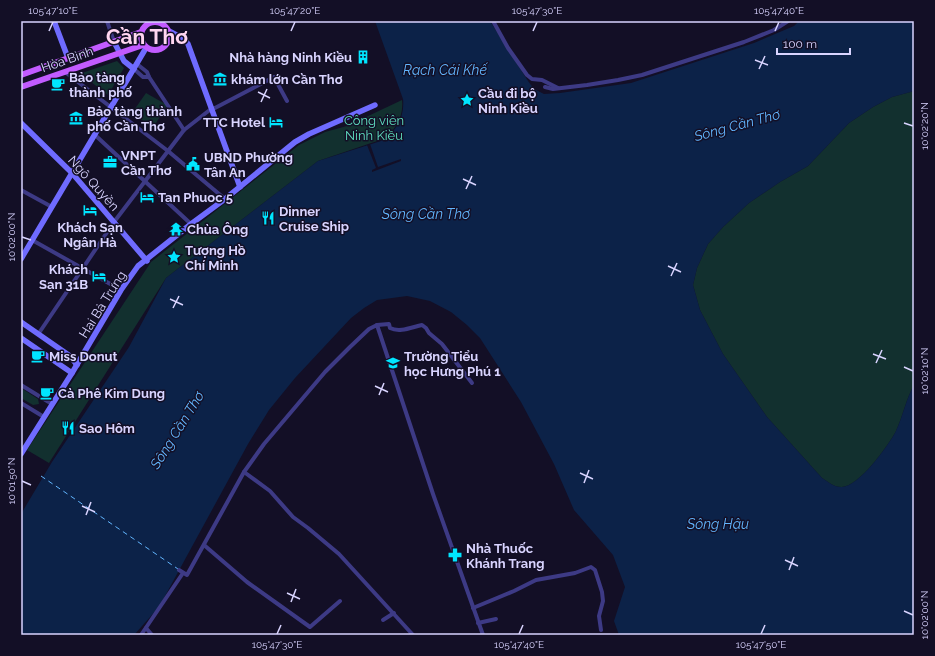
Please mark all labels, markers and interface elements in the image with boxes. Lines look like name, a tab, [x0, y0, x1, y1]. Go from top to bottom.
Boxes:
text: 105°47'10"E	[28, 5, 78, 16]
text: 105°47'20"E	[270, 5, 320, 16]
text: 105°47'30"E	[512, 5, 562, 16]
text: 105°47'40"E	[754, 5, 804, 16]
district label: Cần Thơ	[106, 24, 188, 49]
scale bar	[777, 30, 850, 56]
text: 100 m	[783, 37, 817, 51]
street label: Hòa Bình	[39, 44, 95, 75]
building icon: Nhà hàng Ninh Kiều	[355, 49, 371, 65]
place label: Nhà hàng Ninh Kiều	[229, 50, 352, 65]
water label: Rạch Cái Khế	[403, 62, 488, 78]
place label: Bảo tàng thành phố	[69, 70, 132, 100]
museum icon: khám lớn Cần Thơ	[212, 71, 228, 87]
place label: khám lớn Cần Thơ	[231, 72, 343, 87]
cafe icon: Bảo tàng thành phố	[50, 76, 66, 92]
place label: Cầu đi bộ Ninh Kiều	[478, 86, 538, 116]
place icon: Cầu đi bộ Ninh Kiều	[459, 92, 475, 108]
text: 10°02'20"N	[919, 102, 930, 150]
place label: Bảo tàng thành phố Cần Thơ	[87, 104, 182, 134]
water label: Sông Cần Thơ	[691, 106, 782, 144]
museum icon: Bảo tàng thành phố Cần Thơ	[68, 110, 84, 126]
park label: Công viên Ninh Kiều	[344, 113, 404, 143]
hotel icon: TTC Hotel	[268, 114, 284, 130]
place label: TTC Hotel	[203, 115, 266, 130]
place label: VNPT Cần Thơ	[121, 148, 172, 178]
place label: UBND Phường Tân An	[204, 150, 293, 180]
street label: Ngô Quyền	[65, 153, 122, 214]
office icon: VNPT Cần Thơ	[102, 154, 118, 170]
public building icon: UBND Phường Tân An	[185, 156, 201, 172]
hotel icon: Tan Phuoc 5	[139, 189, 155, 205]
place label: Tan Phuoc 5	[158, 190, 233, 205]
hotel icon: Khách Sạn Ngân Hà	[82, 202, 98, 218]
place label: Dinner Cruise Ship	[279, 204, 349, 234]
water label: Sông Cần Thơ	[381, 206, 470, 222]
restaurant icon: Dinner Cruise Ship	[260, 210, 276, 226]
text: 10°02'00"N	[6, 213, 17, 261]
place label: Khách Sạn Ngân Hà	[57, 220, 123, 250]
temple icon: Chùa Ông	[168, 221, 184, 237]
place label: Chùa Ông	[187, 222, 248, 237]
place label: Tượng Hồ Chí Minh	[185, 243, 246, 273]
place icon: Tượng Hồ Chí Minh	[166, 249, 182, 265]
place label: Khách Sạn 31B	[39, 262, 88, 292]
street label: Hai Bà Trưng	[76, 268, 129, 341]
hotel icon: Khách Sạn 31B	[91, 268, 107, 284]
cafe icon: Miss Donut	[30, 348, 46, 364]
text: 10°02'10"N	[919, 348, 930, 394]
place label: Miss Donut	[49, 349, 118, 364]
place label: Trường Tiểu học Hưng Phú 1	[404, 349, 501, 379]
school or university icon: Trường Tiểu học Hưng Phú 1	[385, 355, 401, 371]
cafe icon: Cà Phê Kim Dung	[39, 385, 55, 401]
place label: Cà Phê Kim Dung	[58, 386, 165, 401]
water label: Sông Cần Thơ	[146, 388, 207, 473]
restaurant icon: Sao Hôm	[60, 420, 76, 436]
place label: Sao Hôm	[79, 421, 135, 436]
text: 10°01'50"N	[6, 458, 17, 504]
water label: Sông Hậu	[686, 516, 749, 532]
place label: Nhà Thuốc Khánh Trang	[466, 541, 544, 571]
pharmacy icon: Nhà Thuốc Khánh Trang	[447, 547, 463, 563]
text: 10°02'00"N	[919, 591, 930, 639]
text: 105°47'30"E	[252, 639, 302, 650]
text: 105°47'40"E	[494, 639, 544, 650]
text: 105°47'50"E	[736, 639, 786, 650]

